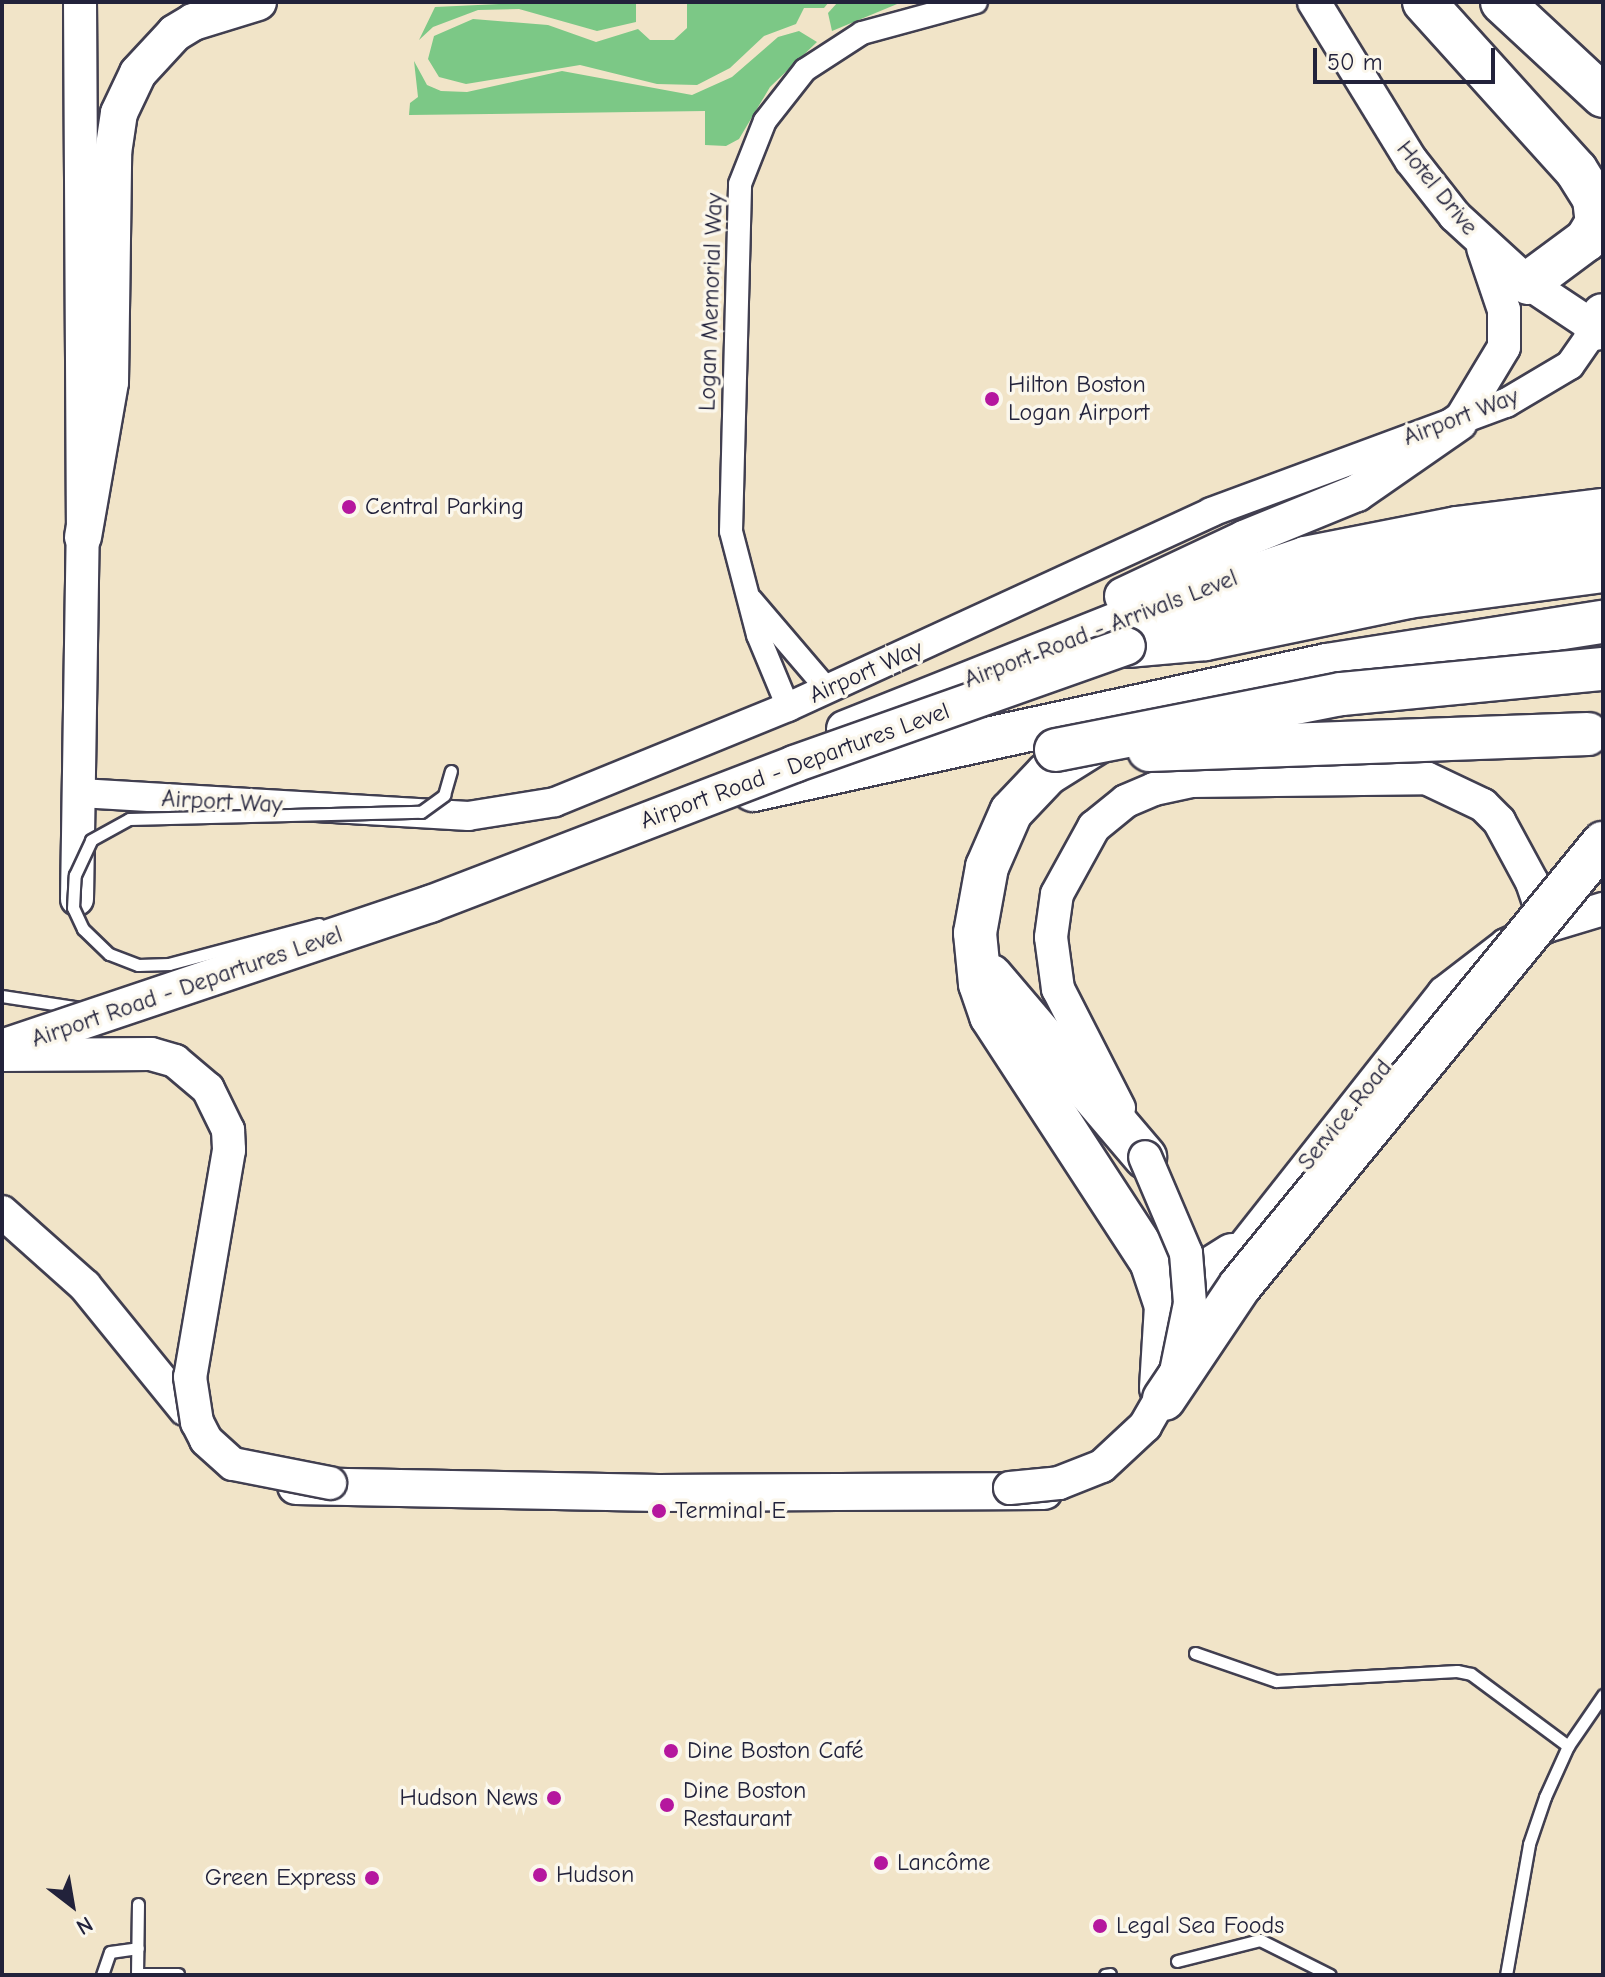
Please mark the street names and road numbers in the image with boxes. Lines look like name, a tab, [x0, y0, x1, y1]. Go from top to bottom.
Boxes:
street label: Hotel Drive	[1390, 135, 1484, 241]
street label: Logan Memorial Way	[693, 192, 729, 412]
street label: Airport Way	[1399, 382, 1523, 452]
street label: Airport Road - Arrivals Level	[960, 564, 1242, 694]
street label: Airport Way	[805, 634, 927, 710]
street label: Airport Road - Departures Level	[637, 697, 953, 835]
street label: Airport Way	[161, 784, 283, 820]
street label: Airport Road - Departures Level	[28, 920, 346, 1054]
street label: Service Road	[1292, 1054, 1398, 1176]

